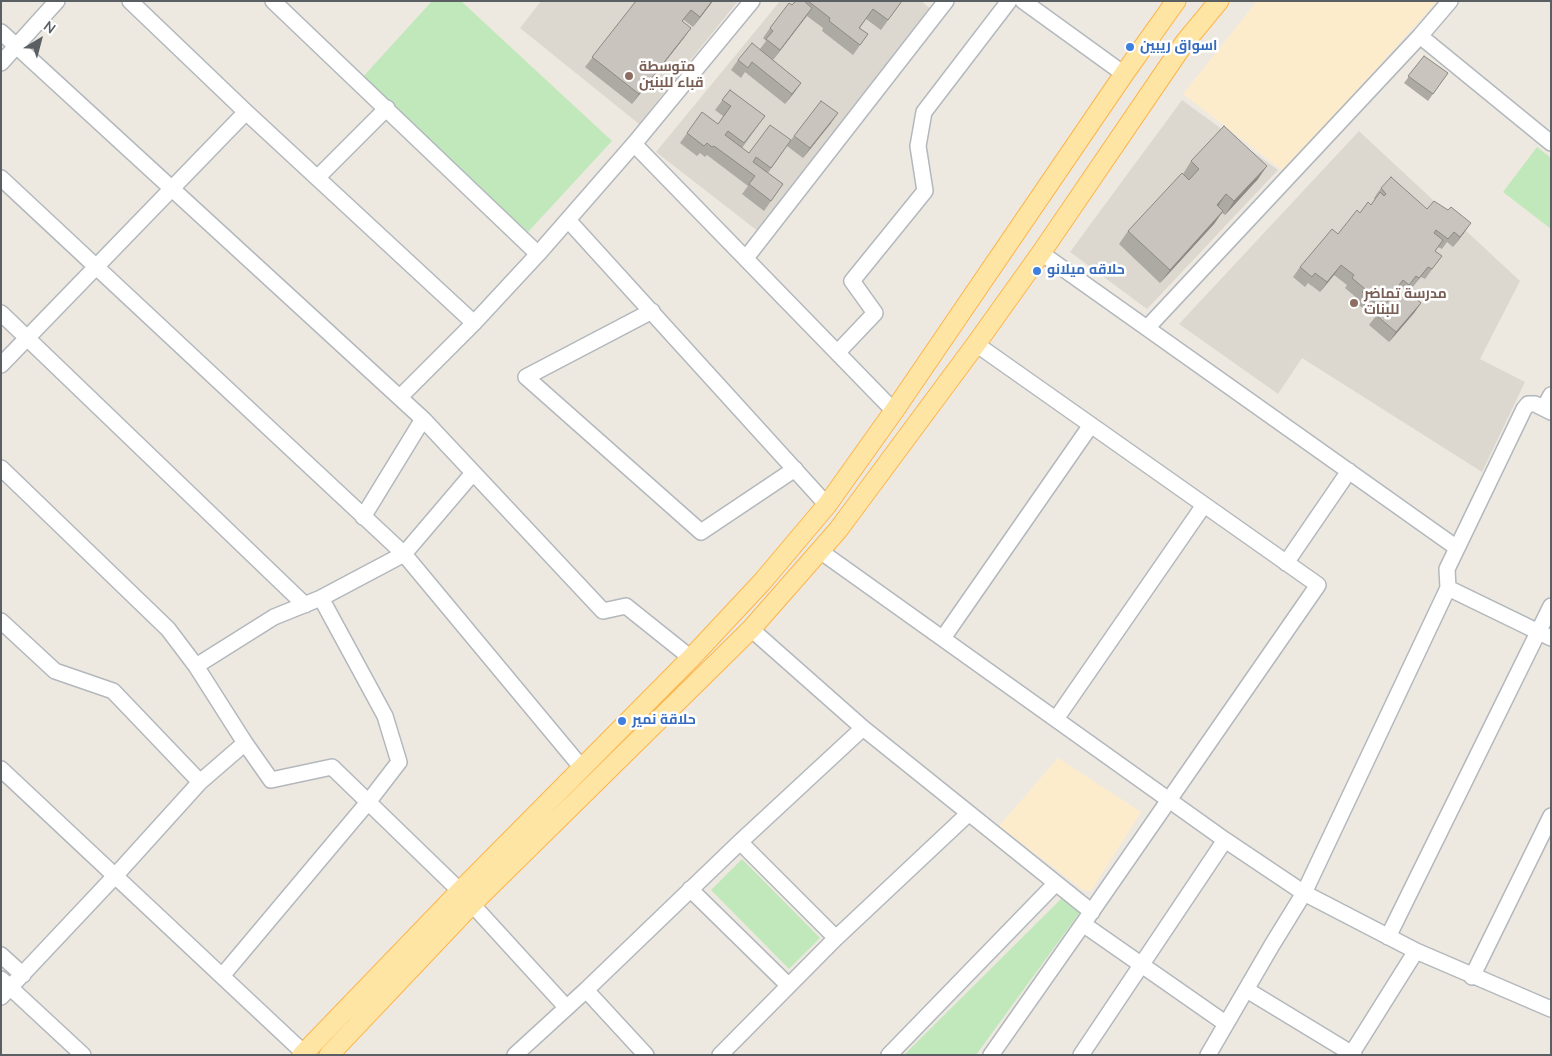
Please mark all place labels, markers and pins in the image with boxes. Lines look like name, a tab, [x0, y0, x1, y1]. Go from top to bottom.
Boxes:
place label: اسواق ريبين	[1140, 39, 1217, 55]
marker: اسواق ريبين	[1124, 41, 1136, 53]
place label: متوسطة قباء للبنين	[639, 60, 704, 92]
marker: متوسطة قباء للبنين	[623, 70, 635, 82]
place label: حلاقه ميلانو	[1047, 263, 1125, 279]
marker: حلاقه ميلانو	[1031, 265, 1043, 277]
place label: مدرسة تماضر للبنات	[1364, 287, 1447, 320]
marker: مدرسة تماضر للبنات	[1348, 297, 1360, 309]
place label: حلاقة نمير	[632, 713, 696, 729]
marker: حلاقة نمير	[616, 715, 628, 727]

